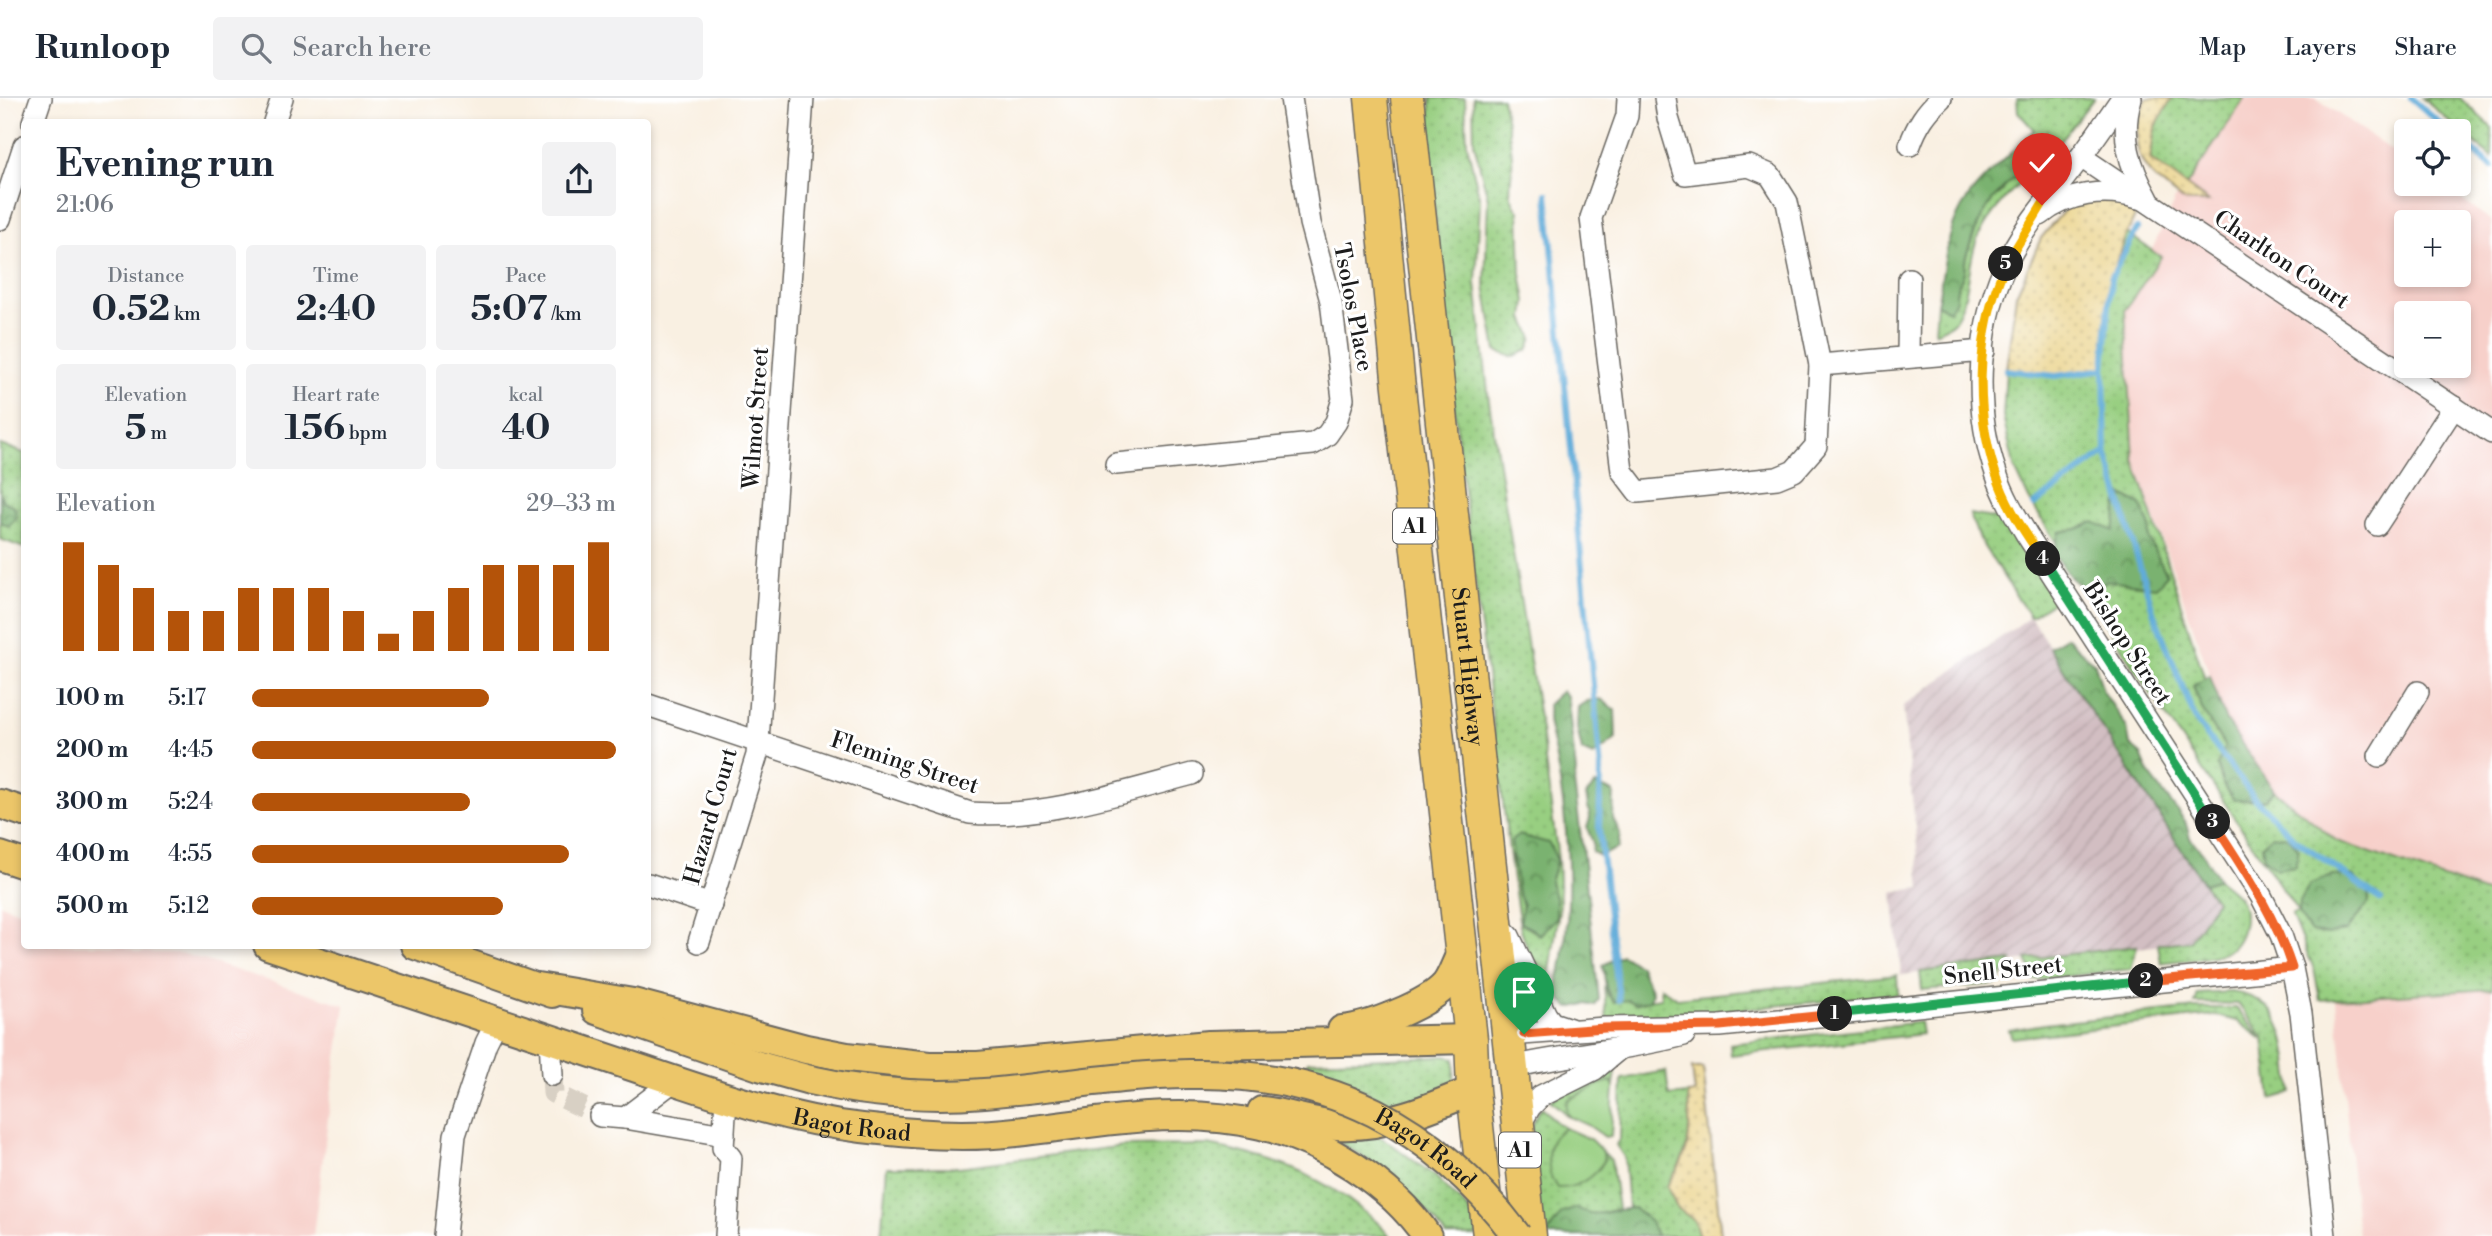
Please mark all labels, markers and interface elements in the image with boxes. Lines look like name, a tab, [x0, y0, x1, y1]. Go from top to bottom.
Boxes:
search box	[213, 17, 703, 80]
text: Runloop	[35, 28, 171, 69]
icon: search	[237, 29, 275, 67]
text: Search here	[293, 32, 431, 64]
text: Map	[2199, 33, 2246, 63]
text: Layers	[2284, 33, 2356, 63]
text: Share	[2394, 33, 2457, 63]
map controls	[2394, 119, 2471, 378]
button: locate	[2394, 119, 2471, 196]
pin	[2012, 133, 2072, 205]
text: Evening run	[56, 141, 274, 188]
button: share	[542, 142, 616, 216]
icon: check	[2023, 144, 2061, 182]
text: 21:06	[56, 191, 114, 219]
street label: Charlton Court	[2208, 204, 2354, 315]
button: +	[2394, 210, 2471, 287]
street label: Tsolos Place	[1327, 241, 1379, 374]
pin: 5	[1988, 246, 2024, 282]
text: 5	[2000, 251, 2011, 275]
text: Distance	[108, 264, 184, 288]
text: Time	[313, 264, 359, 288]
text: Pace	[506, 264, 546, 288]
text: 0.52	[91, 288, 170, 331]
text: 2:40	[296, 288, 376, 331]
text: 5:07	[470, 288, 548, 331]
button: −	[2394, 301, 2471, 378]
text: km	[170, 302, 201, 326]
text: /km	[548, 302, 582, 326]
street label: Wilmot Street	[737, 346, 775, 491]
text: Elevation	[105, 383, 187, 407]
text: Heart rate	[292, 383, 380, 407]
text: kcal	[509, 383, 543, 407]
text: 5	[125, 407, 147, 450]
text: 156	[285, 407, 345, 450]
text: 40	[502, 407, 550, 450]
text: m	[147, 421, 167, 445]
text: bpm	[345, 421, 387, 445]
text: Elevation	[56, 490, 156, 518]
text: 29–33 m	[526, 490, 616, 518]
road number: A1	[1393, 508, 1435, 544]
pin: 4	[2025, 542, 2060, 576]
text: 4	[2036, 546, 2049, 570]
street label: Bishop Street	[2076, 576, 2177, 710]
street label: Stuart Highway	[1445, 586, 1490, 749]
text: 100 m	[56, 684, 124, 712]
text: 5:17	[168, 684, 206, 712]
street label: Fleming Street	[827, 726, 982, 800]
text: 200 m	[56, 736, 128, 764]
text: 4:45	[168, 736, 213, 764]
street label: Hazard Court	[678, 745, 744, 888]
text: 300 m	[56, 788, 128, 816]
text: 5:24	[168, 788, 213, 816]
pin: 3	[2196, 804, 2230, 840]
text: 3	[2207, 809, 2218, 833]
text: 400 m	[56, 840, 129, 868]
text: 4:55	[168, 840, 212, 868]
text: 500 m	[56, 892, 128, 920]
text: 5:12	[168, 892, 209, 920]
street label: Snell Street	[1942, 951, 2064, 991]
pin	[1494, 962, 1554, 1034]
pin: 2	[2128, 964, 2164, 998]
text: 2	[2140, 968, 2151, 992]
icon: arrive	[1505, 973, 1543, 1011]
pin: 1	[1818, 996, 1853, 1032]
text: 1	[1830, 1001, 1839, 1025]
street label: Bagot Road	[1369, 1102, 1482, 1195]
street label: Bagot Road	[789, 1103, 912, 1148]
road number: A1	[1499, 1132, 1541, 1168]

